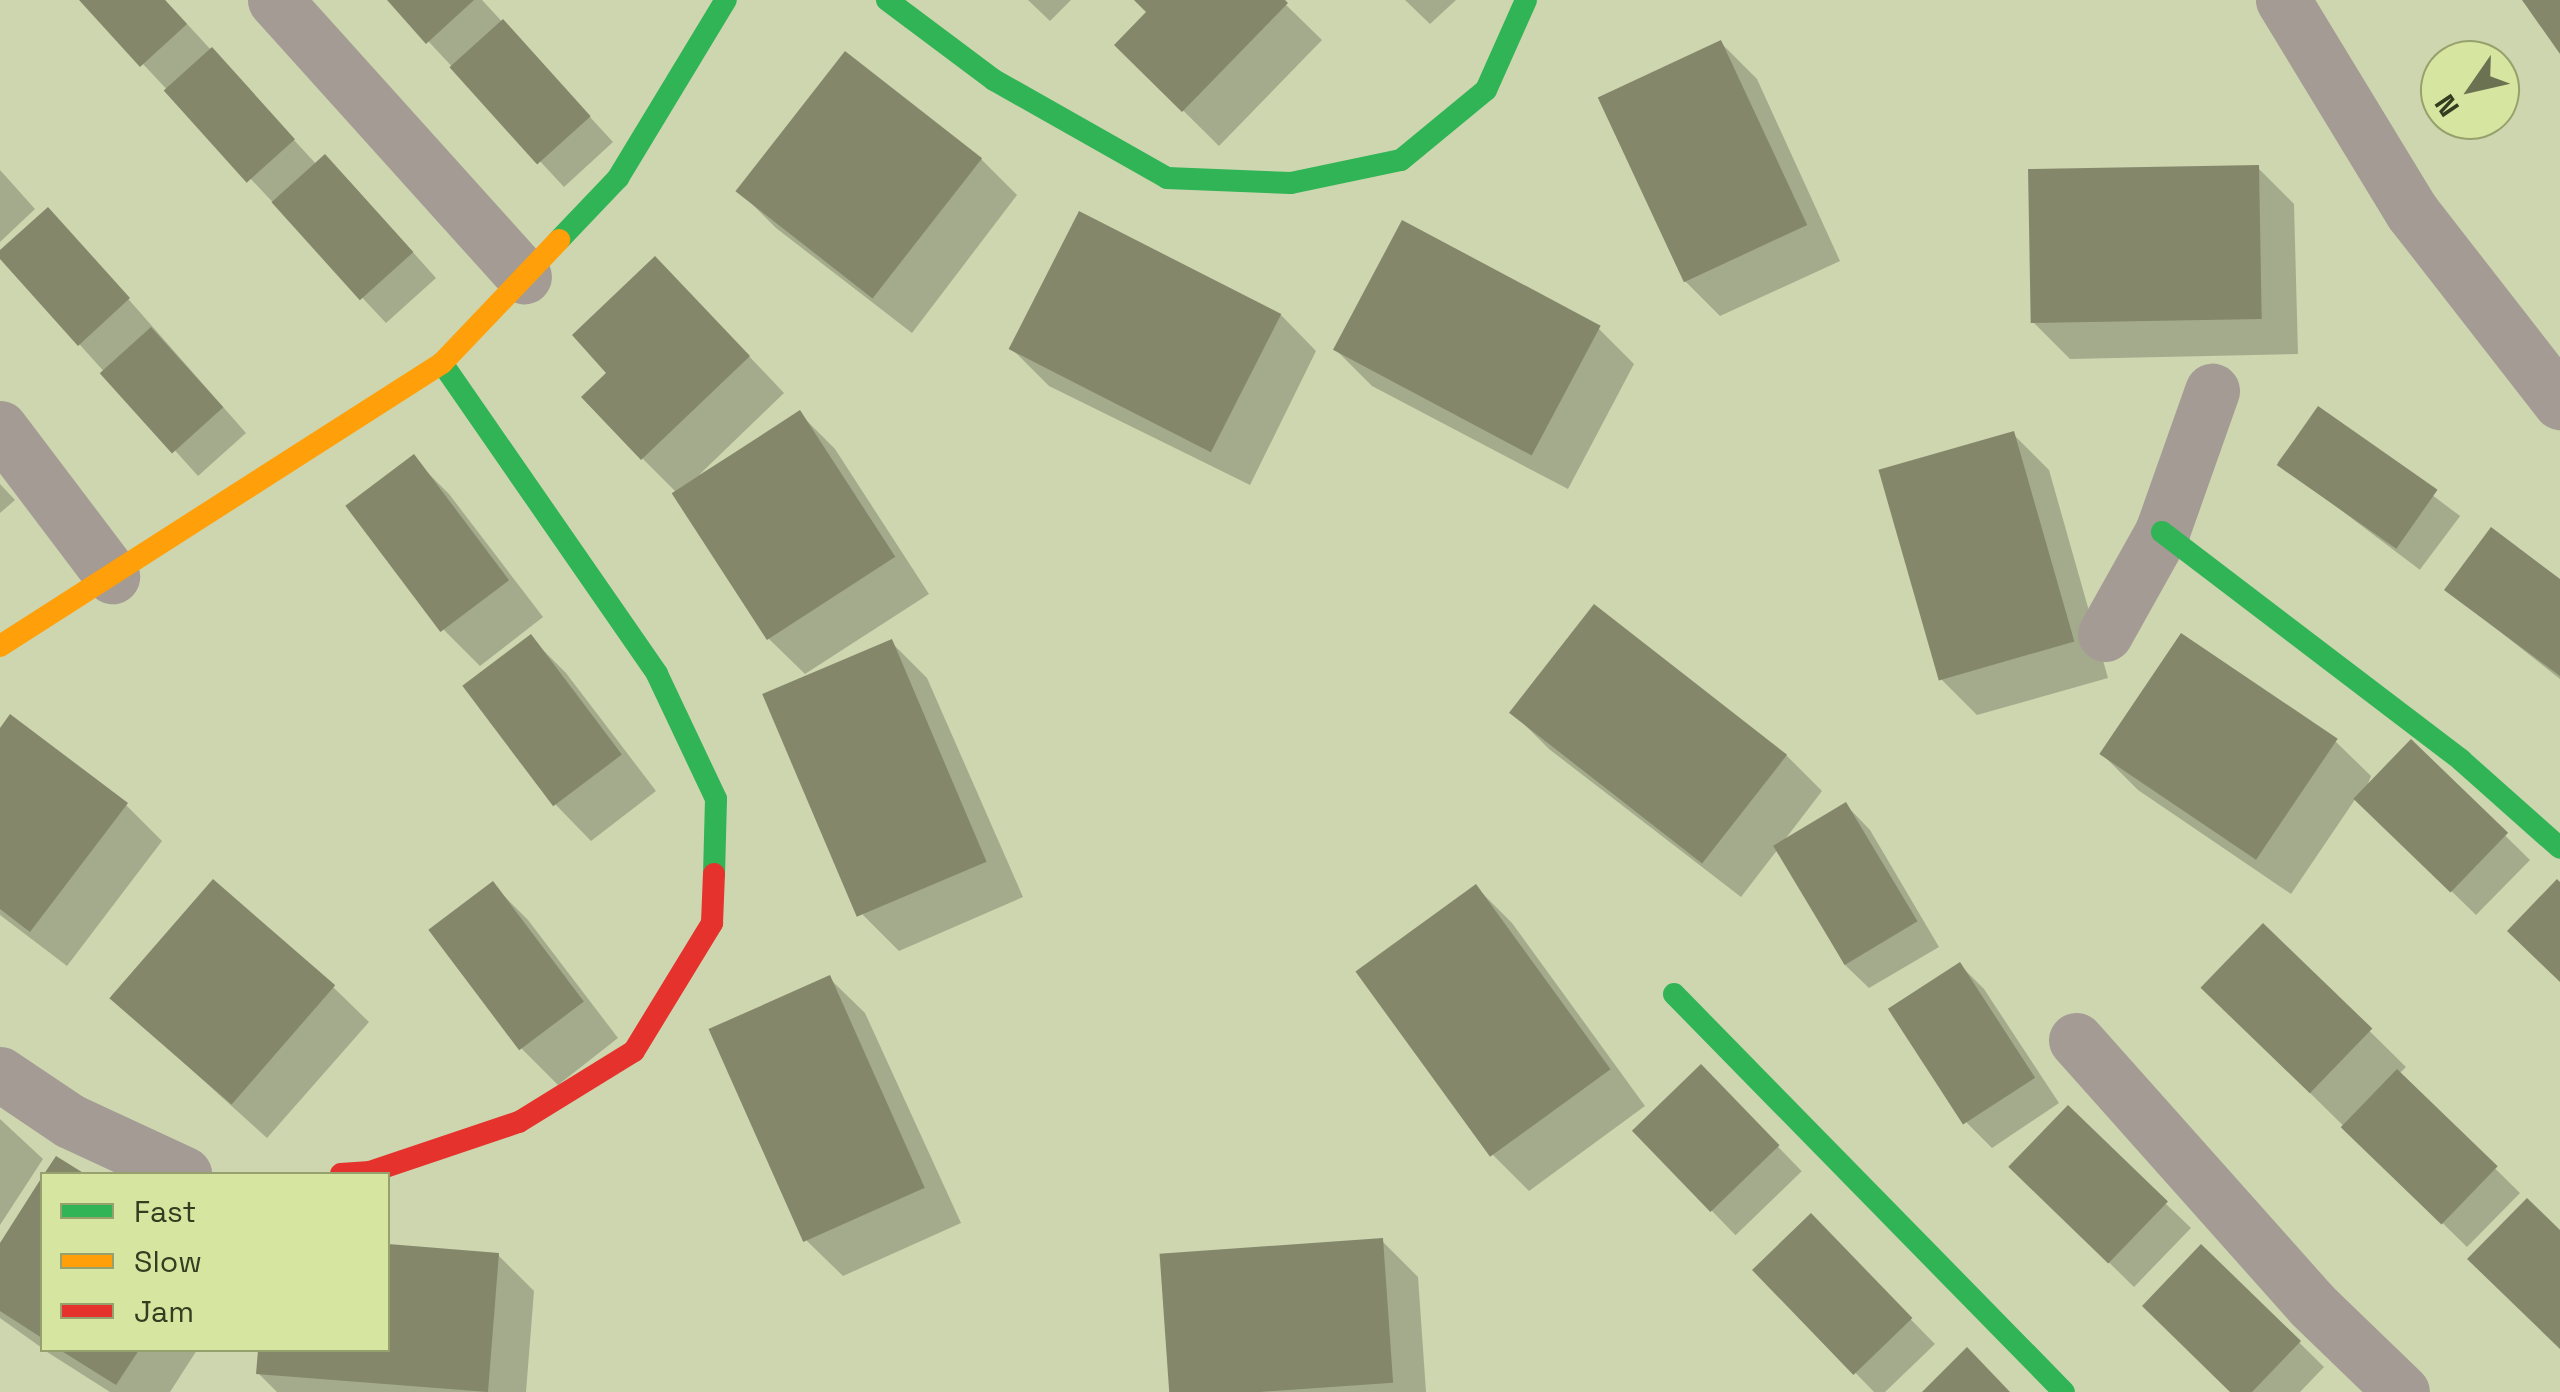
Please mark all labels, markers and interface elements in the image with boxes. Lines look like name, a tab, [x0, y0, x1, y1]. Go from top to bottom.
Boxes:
north arrow	[2420, 40, 2520, 140]
text: N	[2427, 88, 2467, 124]
legend	[40, 1172, 390, 1352]
text: Fast	[134, 1192, 196, 1231]
text: Slow	[134, 1242, 202, 1281]
text: Jam	[134, 1292, 194, 1331]

